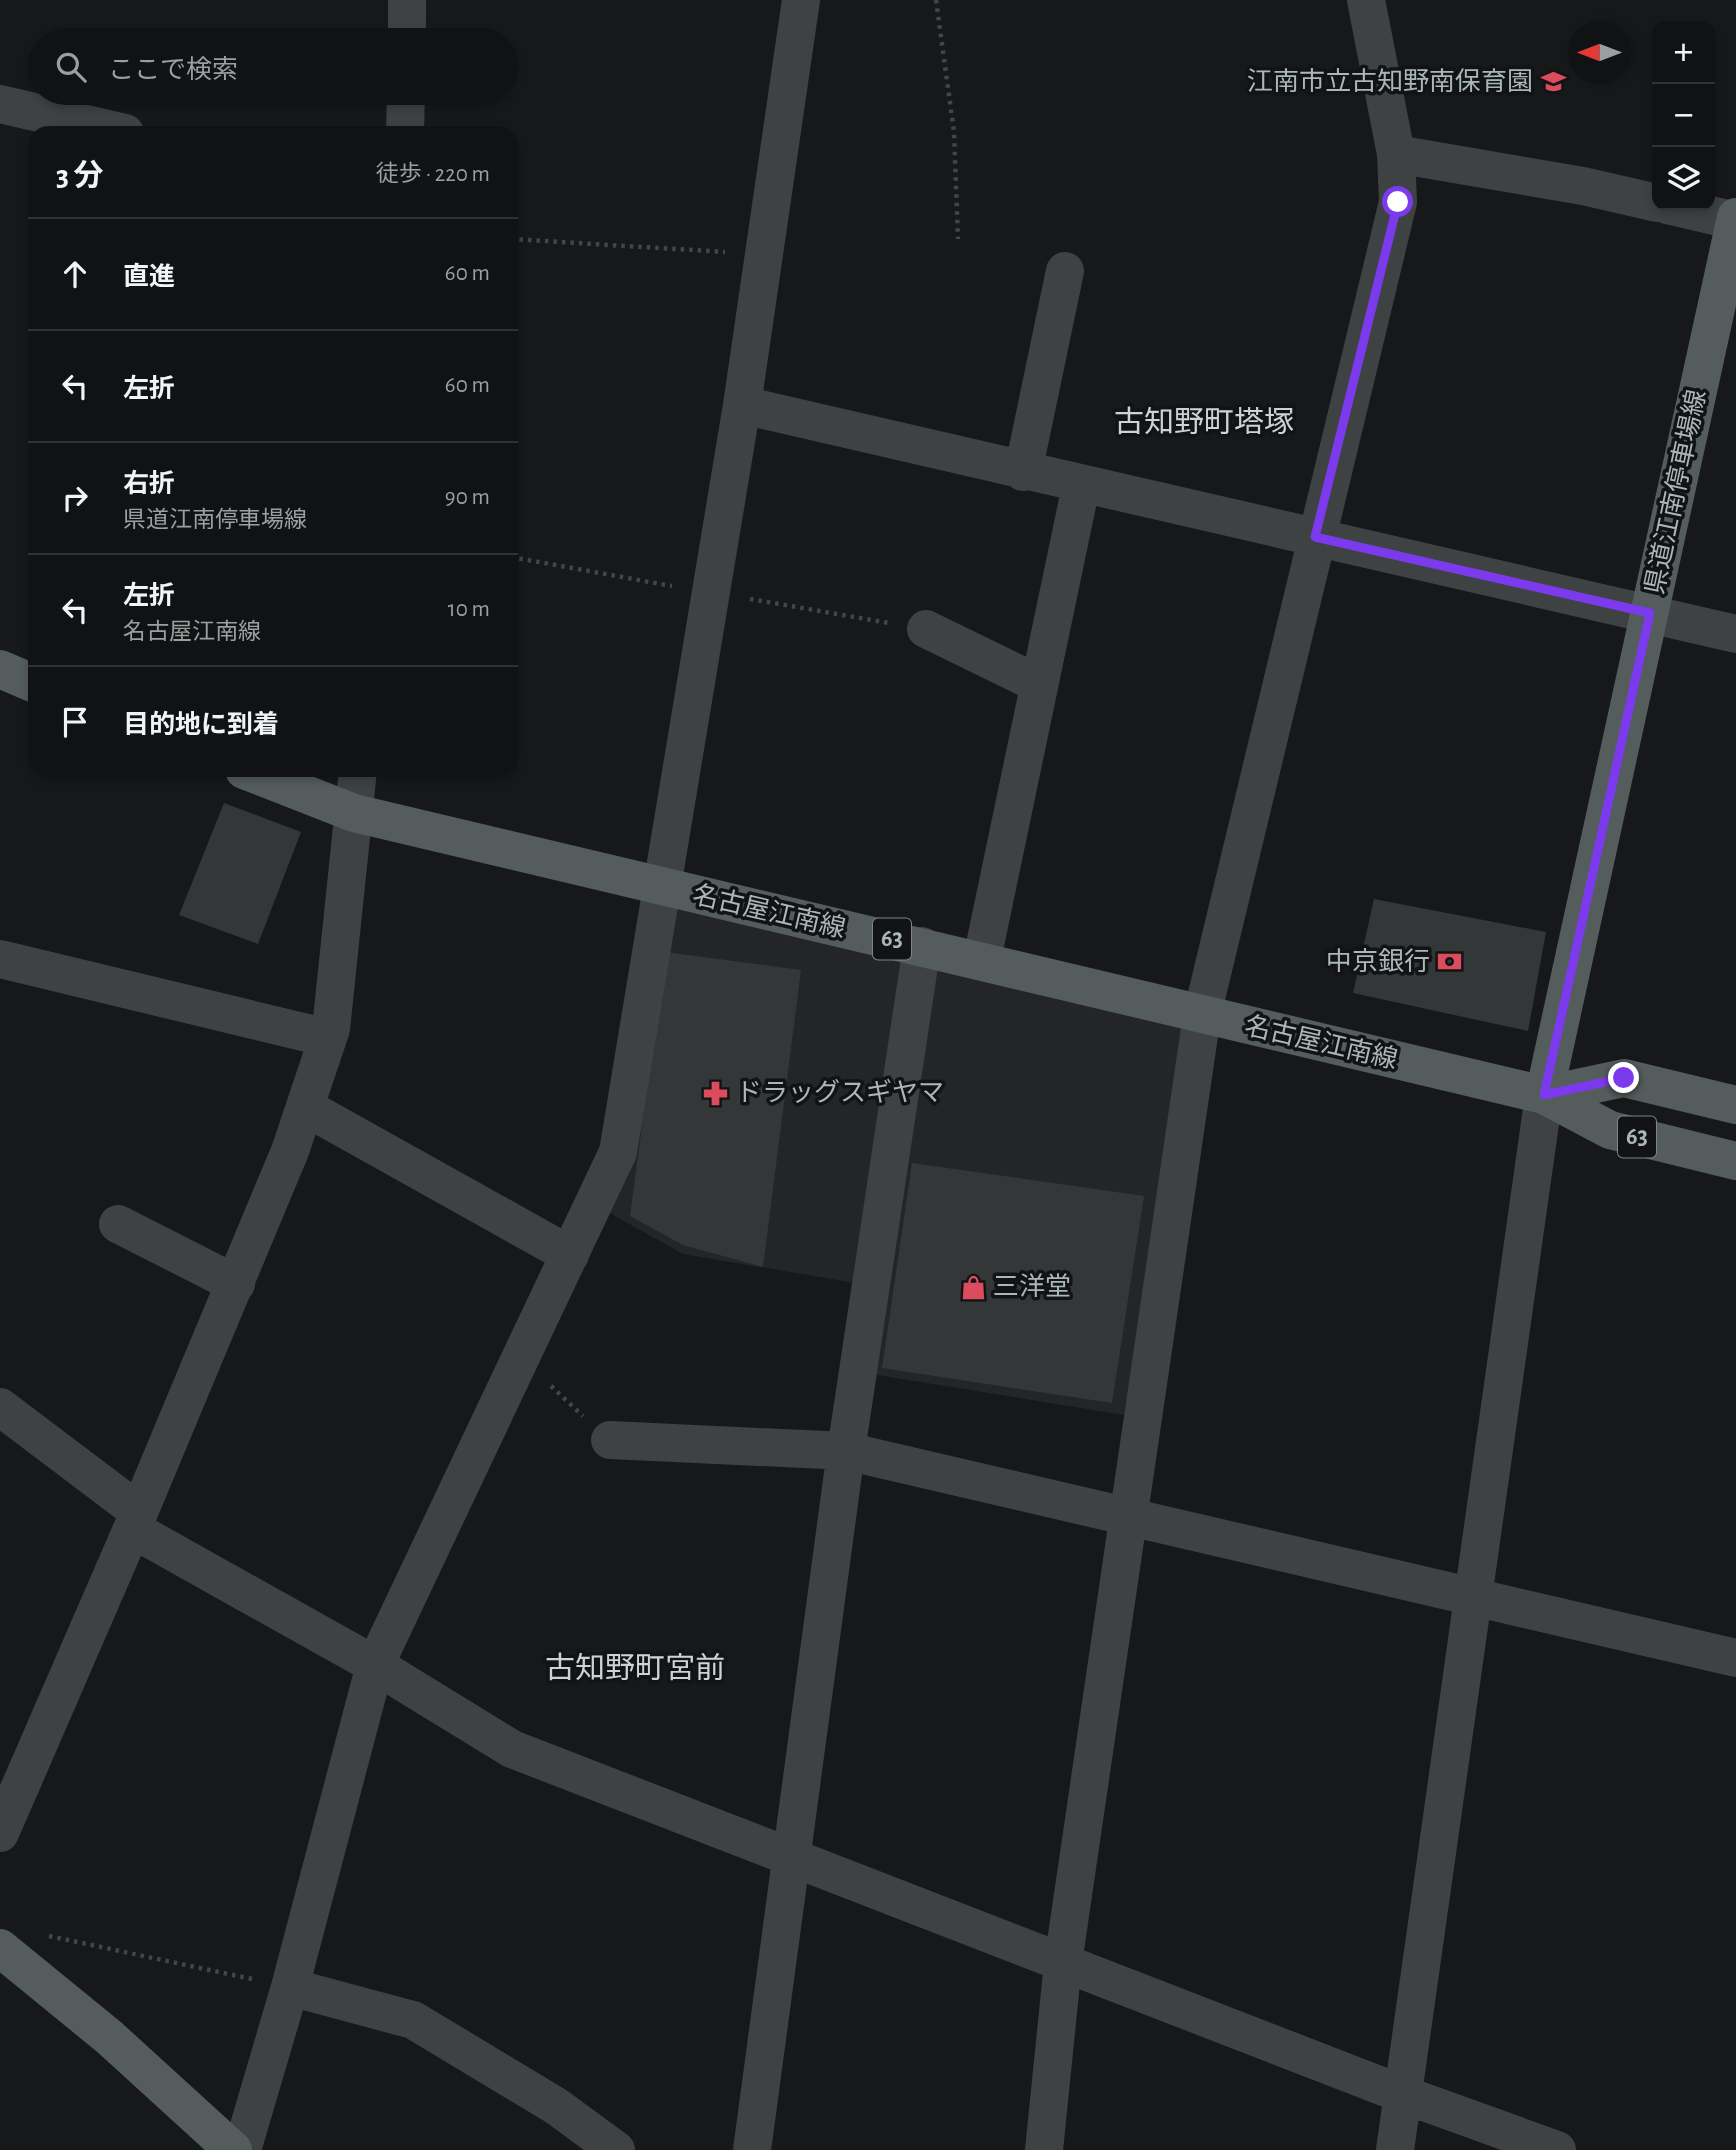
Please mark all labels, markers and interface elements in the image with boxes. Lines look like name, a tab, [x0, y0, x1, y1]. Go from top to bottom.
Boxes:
north arrow	[1568, 21, 1631, 84]
map controls	[1652, 21, 1715, 210]
button: +	[1652, 21, 1715, 84]
search box	[28, 28, 518, 105]
icon: search	[52, 48, 90, 86]
text: ここで検索	[108, 57, 238, 83]
place label: 江南市立古知野南保育園	[1247, 67, 1533, 95]
school or university icon: 江南市立古知野南保育園	[1539, 68, 1567, 96]
button: −	[1652, 84, 1715, 147]
button: layers	[1652, 147, 1715, 210]
text: 3 分	[56, 161, 103, 191]
text: 徒歩 · 220 m	[376, 163, 490, 186]
route start	[1382, 186, 1413, 217]
icon: ahead	[56, 255, 94, 293]
text: 60 m	[445, 262, 490, 285]
text: 直進	[123, 264, 175, 290]
icon: left	[56, 367, 94, 405]
text: 60 m	[445, 374, 490, 397]
text: 左折	[123, 376, 175, 402]
street label: 県道江南停車場線	[1640, 387, 1710, 596]
district label: 古知野町塔塚	[1114, 406, 1294, 438]
text: 右折	[123, 471, 175, 497]
icon: right	[56, 479, 94, 517]
text: 90 m	[445, 486, 490, 509]
text: 県道江南停車場線	[123, 509, 307, 532]
text: 左折	[123, 583, 175, 609]
icon: left	[56, 591, 94, 629]
text: 10 m	[448, 598, 490, 621]
text: 名古屋江南線	[123, 621, 261, 644]
icon: arrive	[56, 703, 94, 741]
text: 目的地に到着	[123, 712, 279, 738]
street label: 名古屋江南線	[690, 881, 848, 942]
road number: 63	[873, 918, 911, 959]
place label: 中京銀行	[1326, 947, 1430, 975]
bank icon: 中京銀行	[1436, 948, 1464, 976]
street label: 名古屋江南線	[1242, 1012, 1400, 1073]
route end	[1608, 1062, 1639, 1093]
place label: ドラッグスギヤマ	[736, 1078, 944, 1106]
pharmacy icon: ドラッグスギヤマ	[702, 1079, 730, 1107]
road number: 63	[1618, 1116, 1656, 1157]
shop icon: 三洋堂	[959, 1273, 987, 1301]
place label: 三洋堂	[993, 1273, 1071, 1300]
district label: 古知野町宮前	[545, 1652, 725, 1684]

